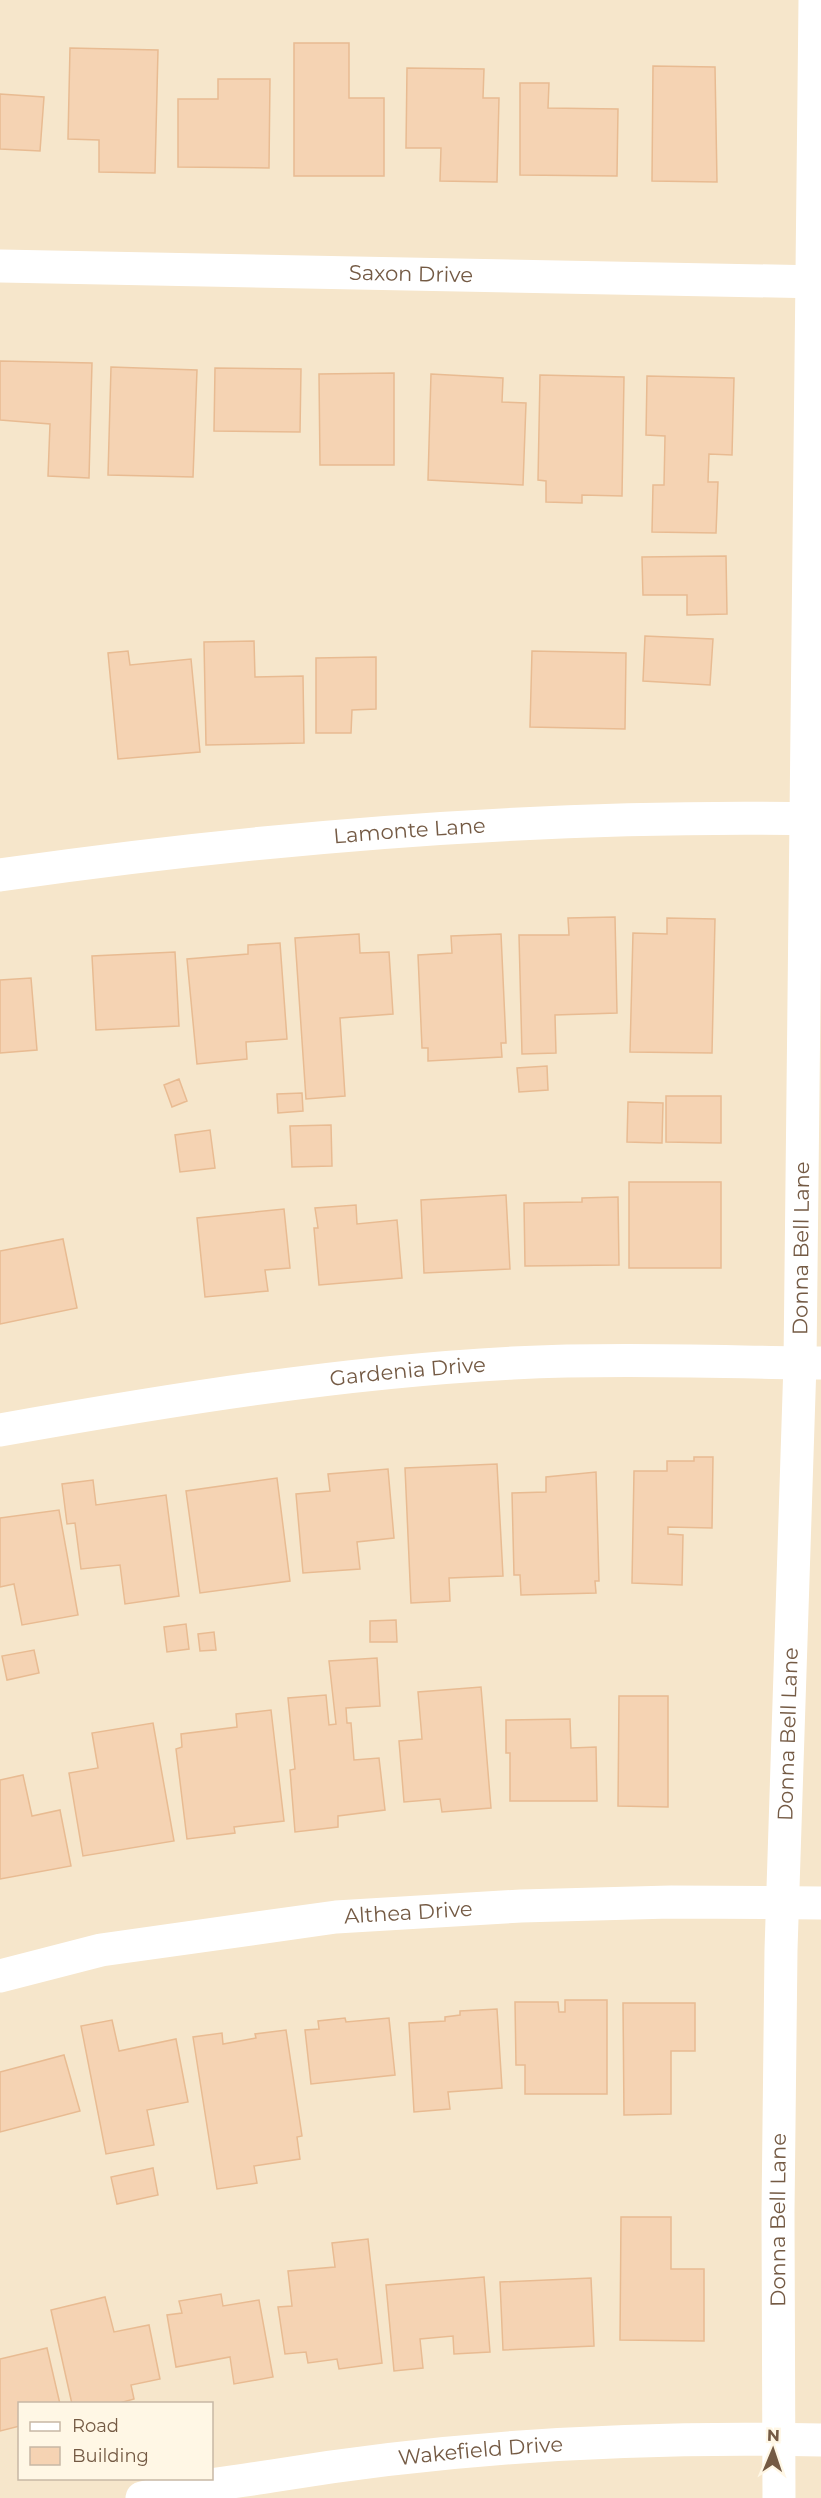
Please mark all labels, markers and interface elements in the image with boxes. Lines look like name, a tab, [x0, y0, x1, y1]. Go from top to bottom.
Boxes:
street label: Saxon Drive	[349, 260, 473, 287]
street label: Lamonte Lane	[332, 813, 486, 848]
street label: Donna Bell Lane	[787, 1161, 814, 1335]
street label: Gardenia Drive	[328, 1352, 486, 1391]
street label: Donna Bell Lane	[772, 1647, 803, 1821]
street label: Althea Drive	[343, 1896, 473, 1928]
street label: Donna Bell Lane	[765, 2133, 791, 2307]
legend	[18, 2402, 213, 2480]
text: Road	[72, 2415, 119, 2437]
north arrow	[743, 2420, 803, 2480]
text: N	[767, 2426, 780, 2445]
street label: Wakefield Drive	[397, 2431, 564, 2470]
text: Building	[72, 2445, 149, 2467]

